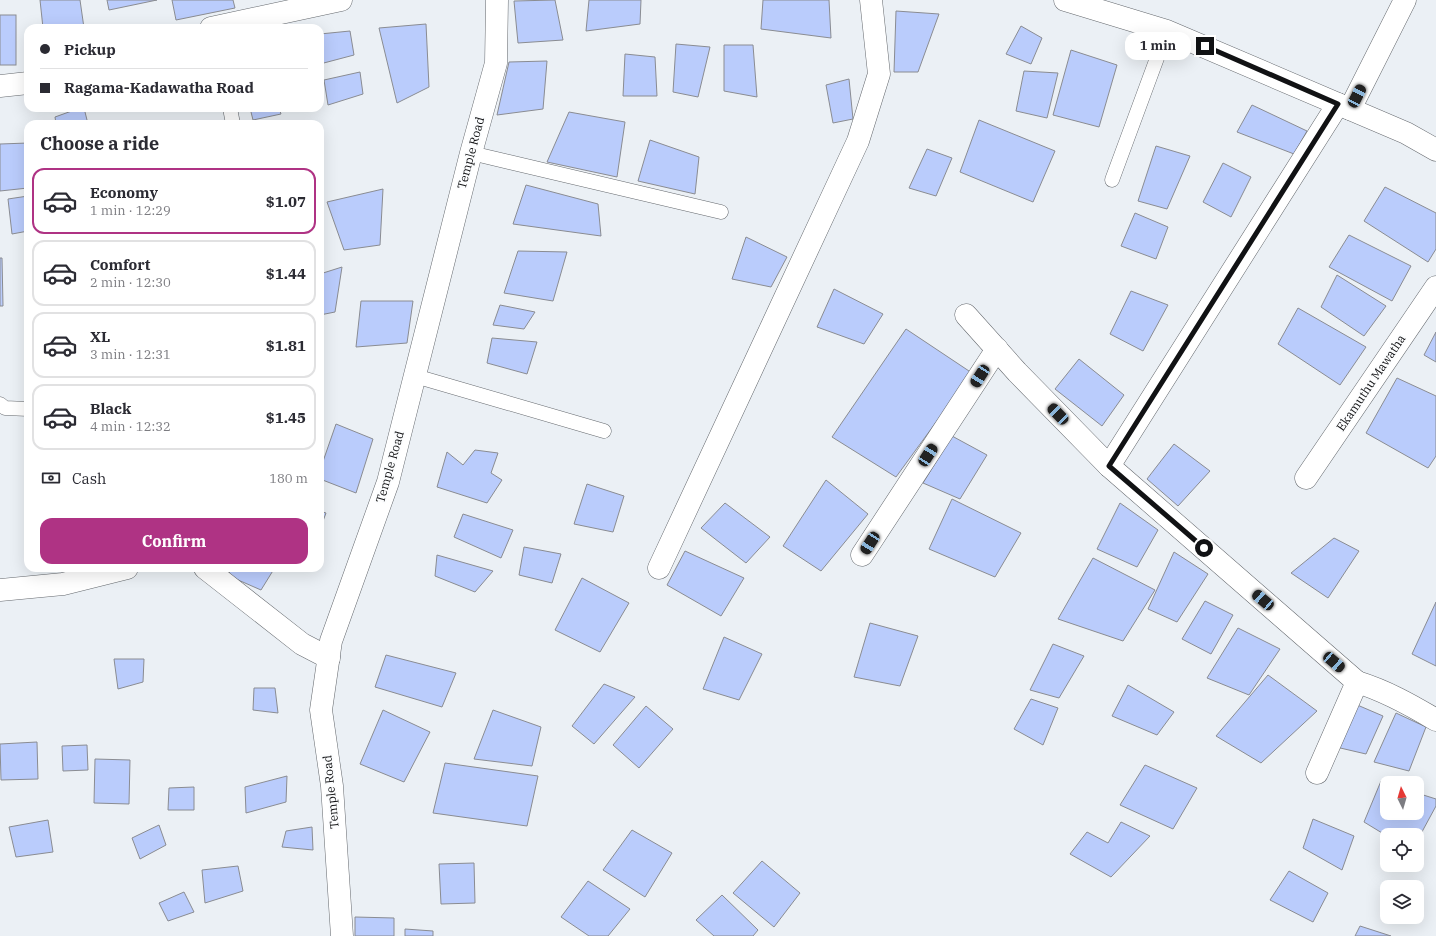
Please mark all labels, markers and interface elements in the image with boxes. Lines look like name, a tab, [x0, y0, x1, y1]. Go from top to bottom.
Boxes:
callout: 1 min	[1125, 32, 1191, 60]
text: 1 min	[1140, 37, 1176, 54]
route end	[1196, 37, 1214, 55]
text: Pickup	[64, 40, 116, 59]
text: Ragama-Kadawatha Road	[64, 78, 254, 97]
car	[1346, 83, 1368, 109]
street label: Temple Road	[454, 115, 487, 191]
text: Choose a ride	[40, 132, 159, 155]
icon: car	[42, 183, 78, 219]
text: Economy	[90, 183, 158, 202]
text: $1.07	[266, 192, 306, 211]
text: 1 min · 12:29	[90, 202, 171, 219]
icon: car	[42, 255, 78, 291]
text: Comfort	[90, 255, 150, 274]
text: $1.44	[266, 264, 306, 283]
text: 2 min · 12:30	[90, 274, 171, 291]
icon: car	[42, 327, 78, 363]
text: XL	[90, 327, 110, 346]
street label: Ekamuthu Mawatha	[1333, 331, 1409, 434]
text: $1.81	[266, 336, 306, 355]
text: 3 min · 12:31	[90, 346, 171, 363]
car	[968, 363, 992, 389]
icon: car	[42, 399, 78, 435]
text: Black	[90, 399, 131, 418]
car	[1045, 401, 1071, 427]
text: $1.45	[266, 408, 306, 427]
text: 4 min · 12:32	[90, 418, 171, 435]
street label: Temple Road	[372, 429, 407, 504]
car	[916, 442, 940, 468]
icon: cash	[40, 467, 62, 489]
text: Cash	[72, 469, 106, 488]
text: 180 m	[269, 470, 308, 487]
button: Confirm	[40, 518, 308, 564]
car	[858, 530, 882, 556]
route start	[1195, 539, 1213, 557]
car	[1250, 588, 1276, 612]
car	[1321, 650, 1347, 674]
street label: Temple Road	[319, 754, 342, 830]
north arrow	[1380, 776, 1424, 820]
map controls	[1380, 776, 1424, 924]
button: locate	[1380, 828, 1424, 872]
button: layers	[1380, 880, 1424, 924]

